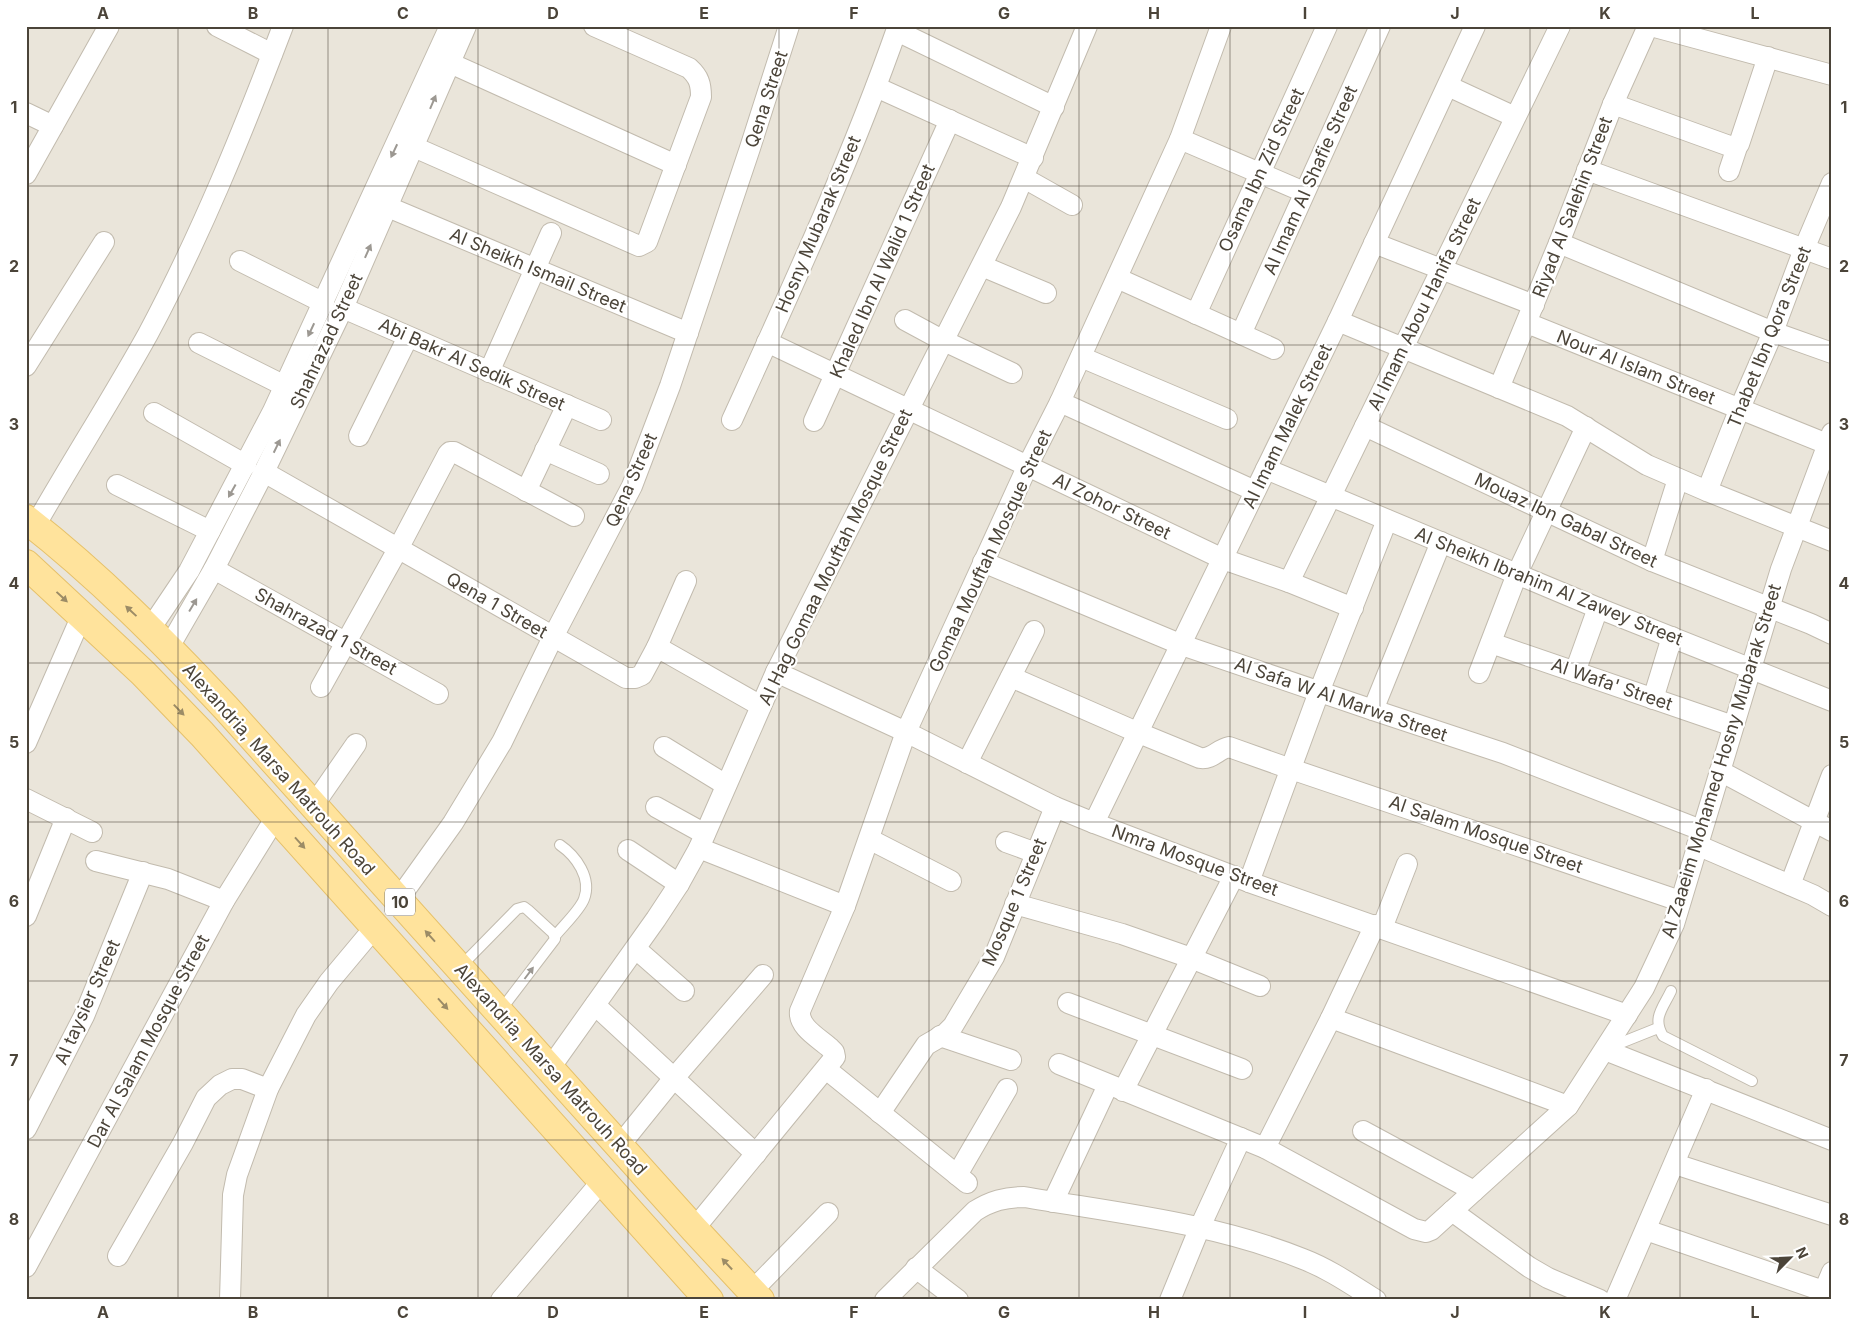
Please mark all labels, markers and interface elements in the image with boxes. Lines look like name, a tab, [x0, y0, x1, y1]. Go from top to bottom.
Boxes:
text: A	[97, 3, 109, 23]
text: B	[248, 3, 258, 23]
text: C	[397, 3, 409, 23]
text: D	[547, 3, 559, 23]
text: E	[699, 3, 709, 23]
text: F	[849, 3, 859, 23]
text: G	[998, 3, 1010, 23]
text: H	[1148, 3, 1160, 23]
text: I	[1303, 3, 1307, 23]
text: J	[1450, 3, 1460, 23]
text: K	[1599, 3, 1611, 23]
text: L	[1750, 3, 1760, 23]
street label: Qena Street	[740, 48, 792, 150]
street label: Al Imam Al Shafie Street	[1259, 82, 1361, 278]
street label: Osama Ibn Zid Street	[1214, 85, 1308, 255]
one-way arrow	[430, 95, 438, 109]
text: 1	[11, 97, 17, 117]
text: 1	[1841, 97, 1847, 117]
street label: Riyad Al Salehin Street	[1528, 114, 1616, 300]
street label: Hosny Mubarak Street	[771, 132, 865, 316]
one-way arrow	[389, 144, 397, 158]
street label: Khaled Ibn Al Walid 1 Street	[825, 161, 939, 381]
street label: Al Imam Abou Hanifa Street	[1363, 194, 1485, 414]
street label: Al Sheikh Ismail Street	[447, 223, 629, 317]
street label: Thabet Ibn Qora Street	[1723, 243, 1815, 431]
one-way arrow	[365, 244, 373, 258]
text: 2	[9, 256, 19, 276]
text: 2	[1839, 256, 1849, 276]
street label: Shahrazad Street	[285, 270, 367, 412]
street label: Abi Bakr Al Sedik Street	[376, 313, 568, 415]
one-way arrow	[307, 323, 315, 337]
street label: Nour Al Islam Street	[1554, 326, 1718, 408]
street label: Al Imam Malek Street	[1238, 340, 1336, 512]
street label: Al Hag Gomaa Mouftah Mosque Street	[754, 405, 916, 708]
text: 3	[9, 414, 19, 434]
text: 3	[1839, 414, 1849, 434]
street label: Gomaa Mouftah Mosque Street	[924, 426, 1056, 676]
street label: Qena Street	[601, 430, 661, 530]
one-way arrow	[272, 438, 281, 453]
street label: Mouaz Ibn Gabal Street	[1471, 468, 1661, 572]
street label: Al Zohor Street	[1050, 469, 1174, 544]
one-way arrow	[227, 485, 236, 498]
street label: Al Sheikh Ibrahim Al Zawey Street	[1412, 523, 1686, 649]
street label: Qena 1 Street	[443, 568, 551, 642]
text: 4	[9, 573, 20, 593]
text: 4	[1839, 573, 1850, 593]
street label: Al Zaaeim Mohamed Hosny Mubarak Street	[1657, 581, 1785, 941]
street label: Shahrazad 1 Street	[251, 583, 401, 679]
one-way arrow	[56, 591, 68, 603]
one-way arrow	[188, 598, 197, 611]
one-way arrow	[125, 605, 137, 617]
street label: Al Safa W Al Marwa Street	[1232, 653, 1450, 745]
street label: Al Wafa' Street	[1549, 653, 1675, 715]
street label: Alexandria, Marsa Matrouh Road	[178, 659, 380, 879]
one-way arrow	[173, 704, 185, 716]
text: 5	[9, 732, 19, 752]
text: 5	[1839, 732, 1849, 752]
street label: Al Salam Mosque Street	[1386, 791, 1586, 877]
street label: Nmra Mosque Street	[1109, 820, 1281, 900]
street label: Mosque 1 Street	[978, 835, 1050, 969]
one-way arrow	[294, 837, 306, 849]
road number: 10	[385, 889, 415, 916]
text: 6	[9, 891, 19, 911]
text: 6	[1839, 891, 1849, 911]
one-way arrow	[425, 929, 436, 942]
street label: Dar Al Salam Mosque Street	[83, 931, 213, 1151]
street label: Al taysier Street	[50, 936, 124, 1068]
street label: Alexandria, Marsa Matrouh Road	[450, 959, 652, 1179]
one-way arrow	[524, 967, 534, 980]
one-way arrow	[437, 997, 449, 1009]
text: 7	[9, 1050, 19, 1070]
text: 7	[1839, 1050, 1849, 1070]
text: 8	[9, 1209, 19, 1229]
text: 8	[1839, 1209, 1849, 1229]
north arrow	[1766, 1234, 1816, 1284]
text: N	[1792, 1244, 1812, 1261]
one-way arrow	[721, 1259, 733, 1271]
text: A	[97, 1302, 109, 1322]
text: B	[248, 1302, 258, 1322]
text: C	[397, 1302, 409, 1322]
text: D	[547, 1302, 559, 1322]
text: E	[699, 1302, 709, 1322]
text: F	[849, 1302, 859, 1322]
text: G	[998, 1302, 1010, 1322]
text: H	[1148, 1302, 1160, 1322]
text: I	[1303, 1302, 1307, 1322]
text: J	[1450, 1302, 1460, 1322]
text: K	[1599, 1302, 1611, 1322]
text: L	[1750, 1302, 1760, 1322]

